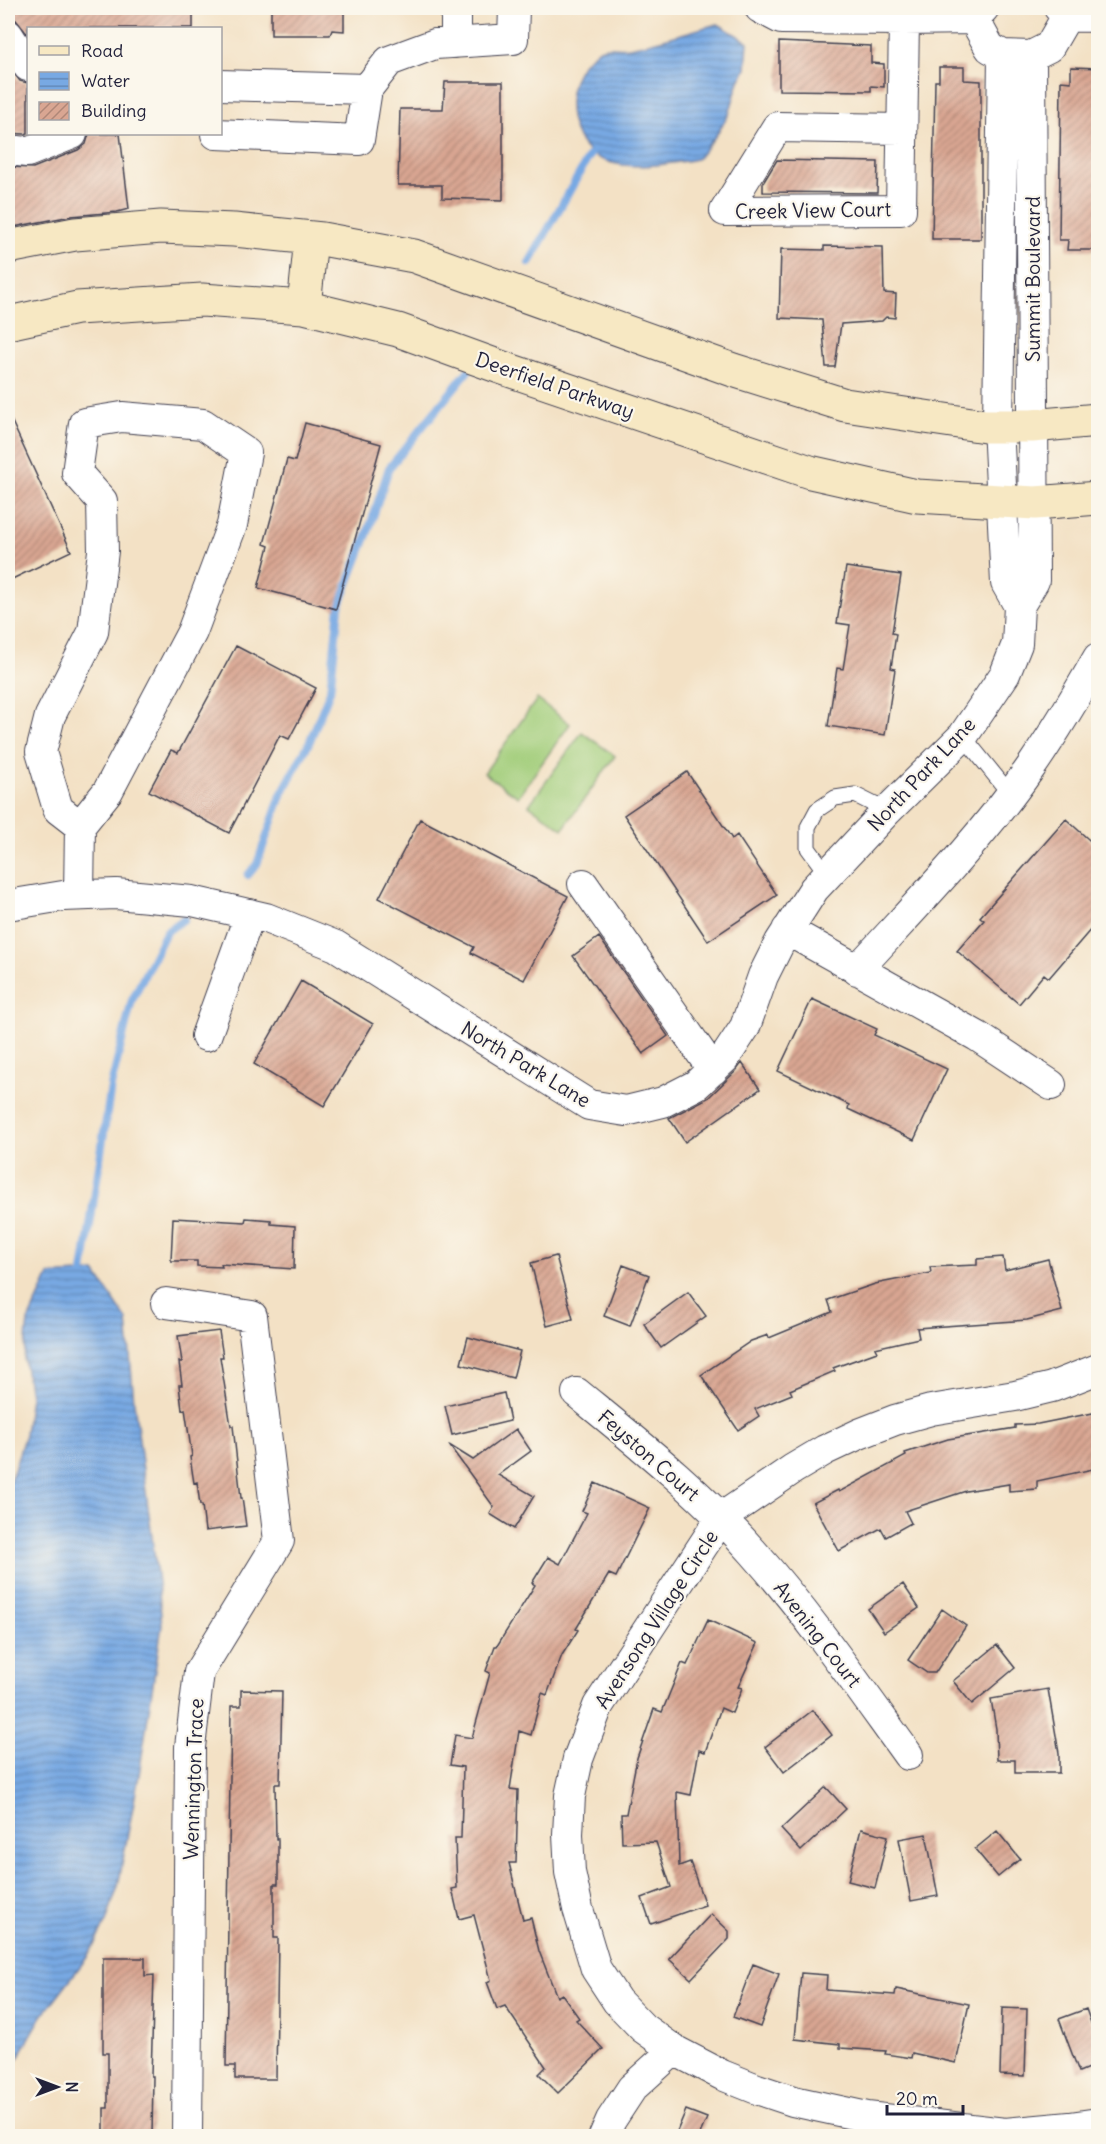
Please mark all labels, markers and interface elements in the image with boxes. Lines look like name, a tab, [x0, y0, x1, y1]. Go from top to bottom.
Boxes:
legend	[27, 27, 222, 135]
text: Road	[81, 39, 124, 62]
text: Water	[81, 69, 131, 92]
text: Building	[81, 99, 146, 122]
street label: Creek View Court	[735, 196, 892, 224]
street label: Summit Boulevard	[1020, 196, 1045, 362]
street label: Deerfield Parkway	[472, 346, 638, 424]
street label: North Park Lane	[862, 712, 980, 836]
street label: North Park Lane	[457, 1016, 595, 1112]
street label: Feyston Court	[593, 1404, 705, 1506]
street label: Avensong Village Circle	[589, 1525, 723, 1713]
street label: Avening Court	[769, 1576, 867, 1692]
street label: Wennington Trace	[178, 1698, 208, 1860]
north arrow	[27, 2057, 87, 2117]
scale bar	[887, 2078, 964, 2116]
text: N	[62, 2081, 82, 2093]
text: 20 m	[896, 2087, 938, 2110]

